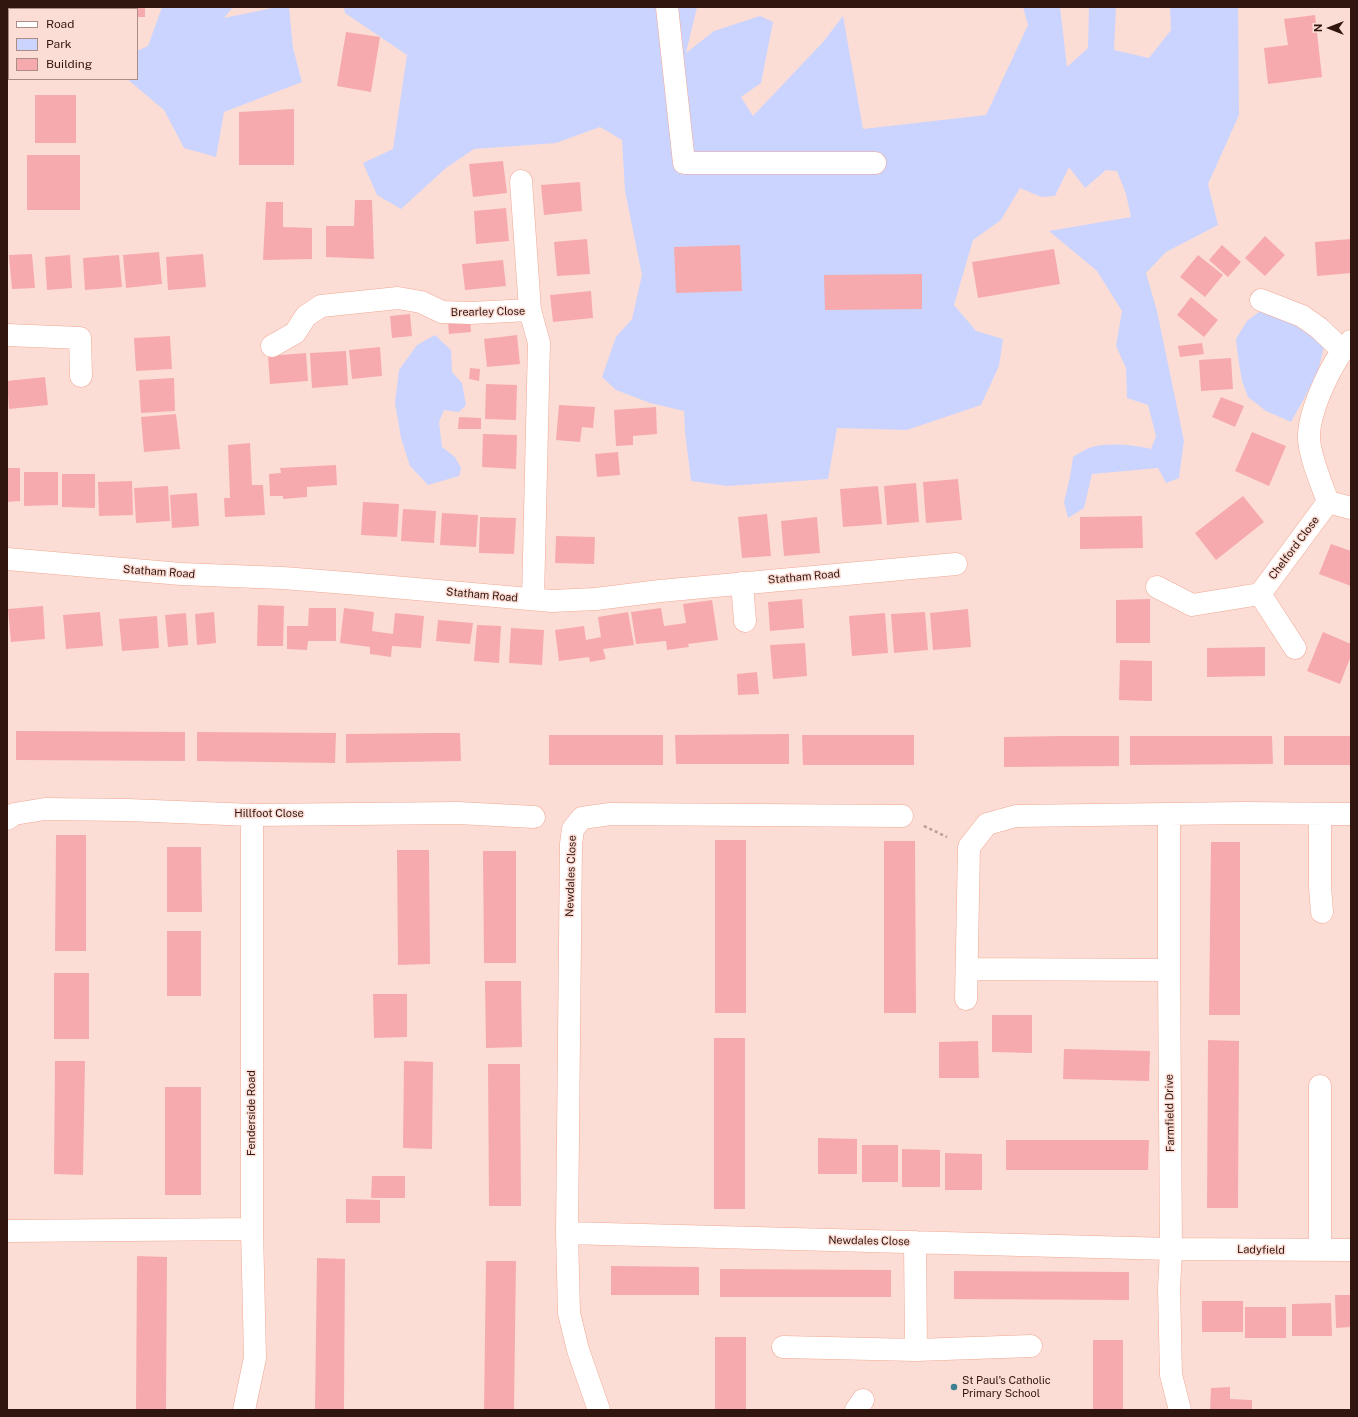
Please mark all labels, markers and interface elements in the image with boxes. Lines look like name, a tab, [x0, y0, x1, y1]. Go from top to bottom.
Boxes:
legend	[8, 8, 138, 80]
north arrow	[1310, 8, 1350, 48]
text: Road	[46, 17, 74, 31]
text: N	[1312, 24, 1324, 32]
text: Park	[46, 37, 72, 51]
text: Building	[46, 57, 92, 71]
street label: Brearley Close	[451, 305, 525, 319]
street label: Chelford Close	[1266, 514, 1322, 582]
street label: Statham Road	[123, 563, 195, 581]
street label: Statham Road	[767, 567, 841, 587]
street label: Statham Road	[445, 585, 519, 605]
street label: Hillfoot Close	[234, 807, 304, 821]
street label: Newdales Close	[563, 835, 579, 917]
street label: Fenderside Road	[245, 1070, 259, 1156]
street label: Farmfield Drive	[1163, 1074, 1177, 1152]
street label: Newdales Close	[828, 1234, 910, 1248]
street label: Ladyfield	[1237, 1243, 1285, 1257]
place label: St Paul's Catholic Primary School	[962, 1374, 1051, 1400]
marker: St Paul's Catholic Primary School	[949, 1382, 959, 1392]

